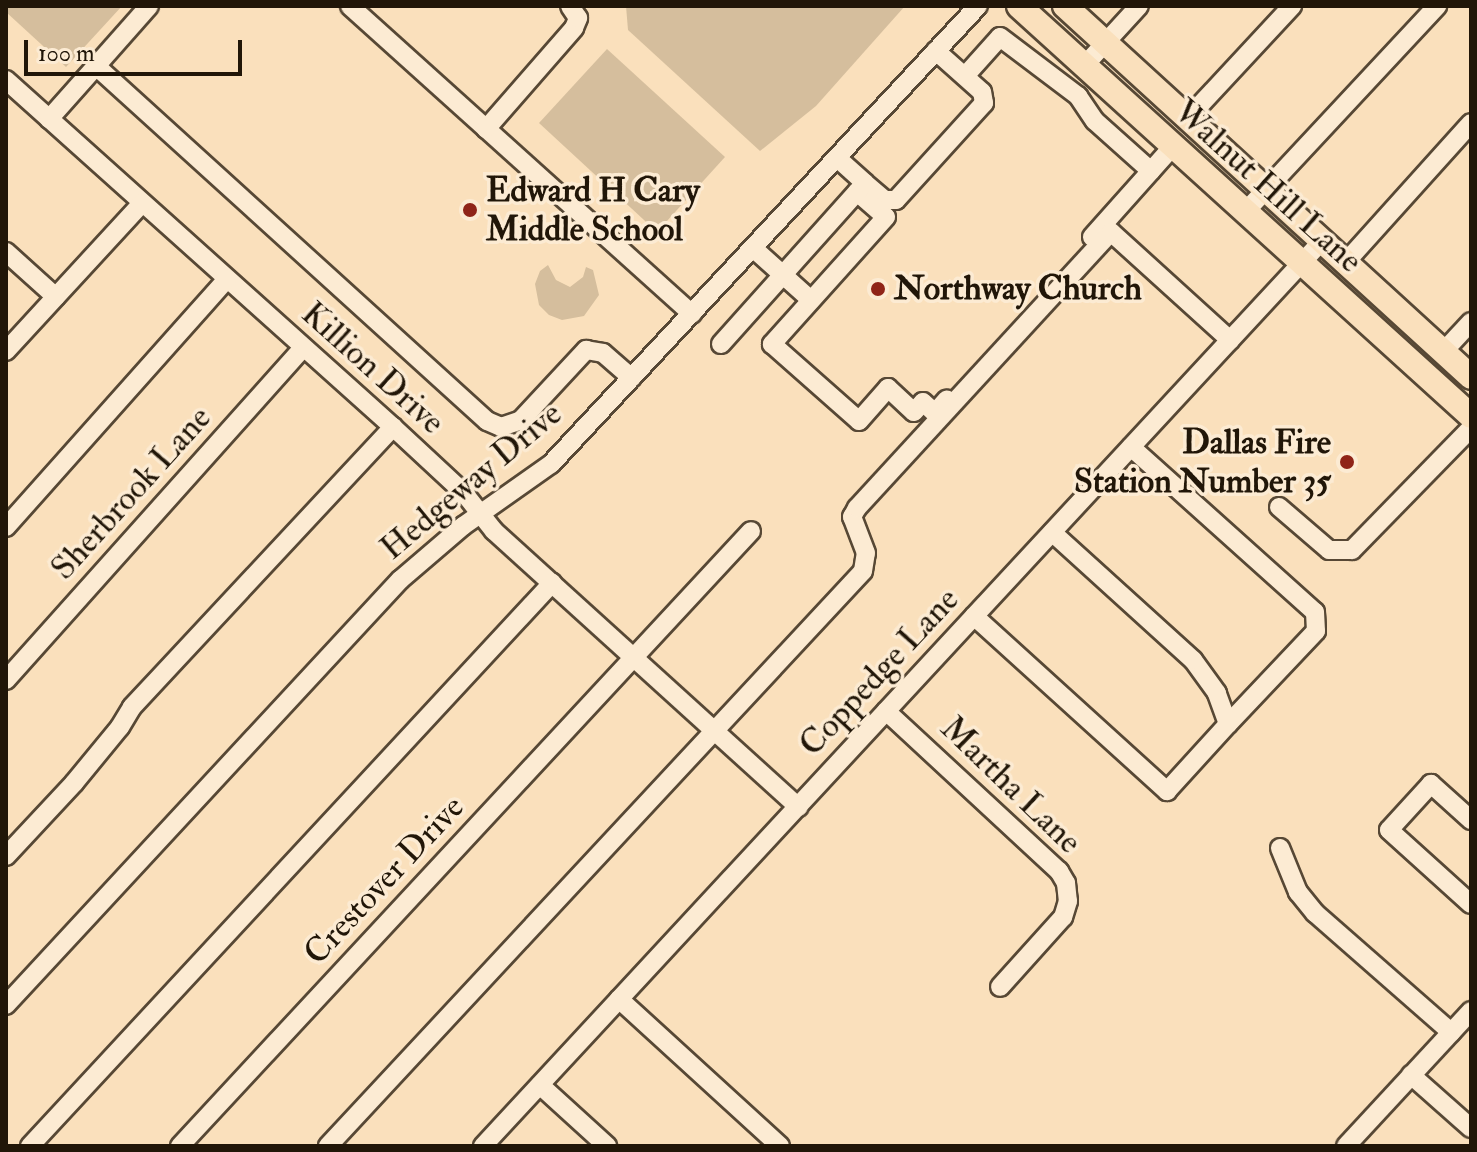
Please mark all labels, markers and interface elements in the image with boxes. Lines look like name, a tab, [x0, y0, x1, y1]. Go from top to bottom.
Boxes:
scale bar	[28, 24, 246, 74]
text: 100 m	[38, 38, 95, 69]
street label: Walnut Hill Lane	[1166, 91, 1370, 281]
place label: Edward H Cary Middle School	[486, 170, 700, 250]
marker: Edward H Cary Middle School	[461, 201, 479, 219]
place label: Northway Church	[894, 269, 1142, 309]
marker: Northway Church	[869, 280, 887, 298]
street label: Killion Drive	[293, 293, 453, 443]
street label: Hedgeway Drive	[372, 393, 570, 569]
street label: Sherbrook Lane	[43, 398, 219, 588]
place label: Dallas Fire Station Number 35	[1074, 422, 1331, 502]
marker: Dallas Fire Station Number 35	[1338, 453, 1356, 471]
street label: Coppedge Lane	[791, 579, 967, 765]
street label: Martha Lane	[932, 708, 1090, 862]
street label: Crestover Drive	[295, 787, 473, 973]

